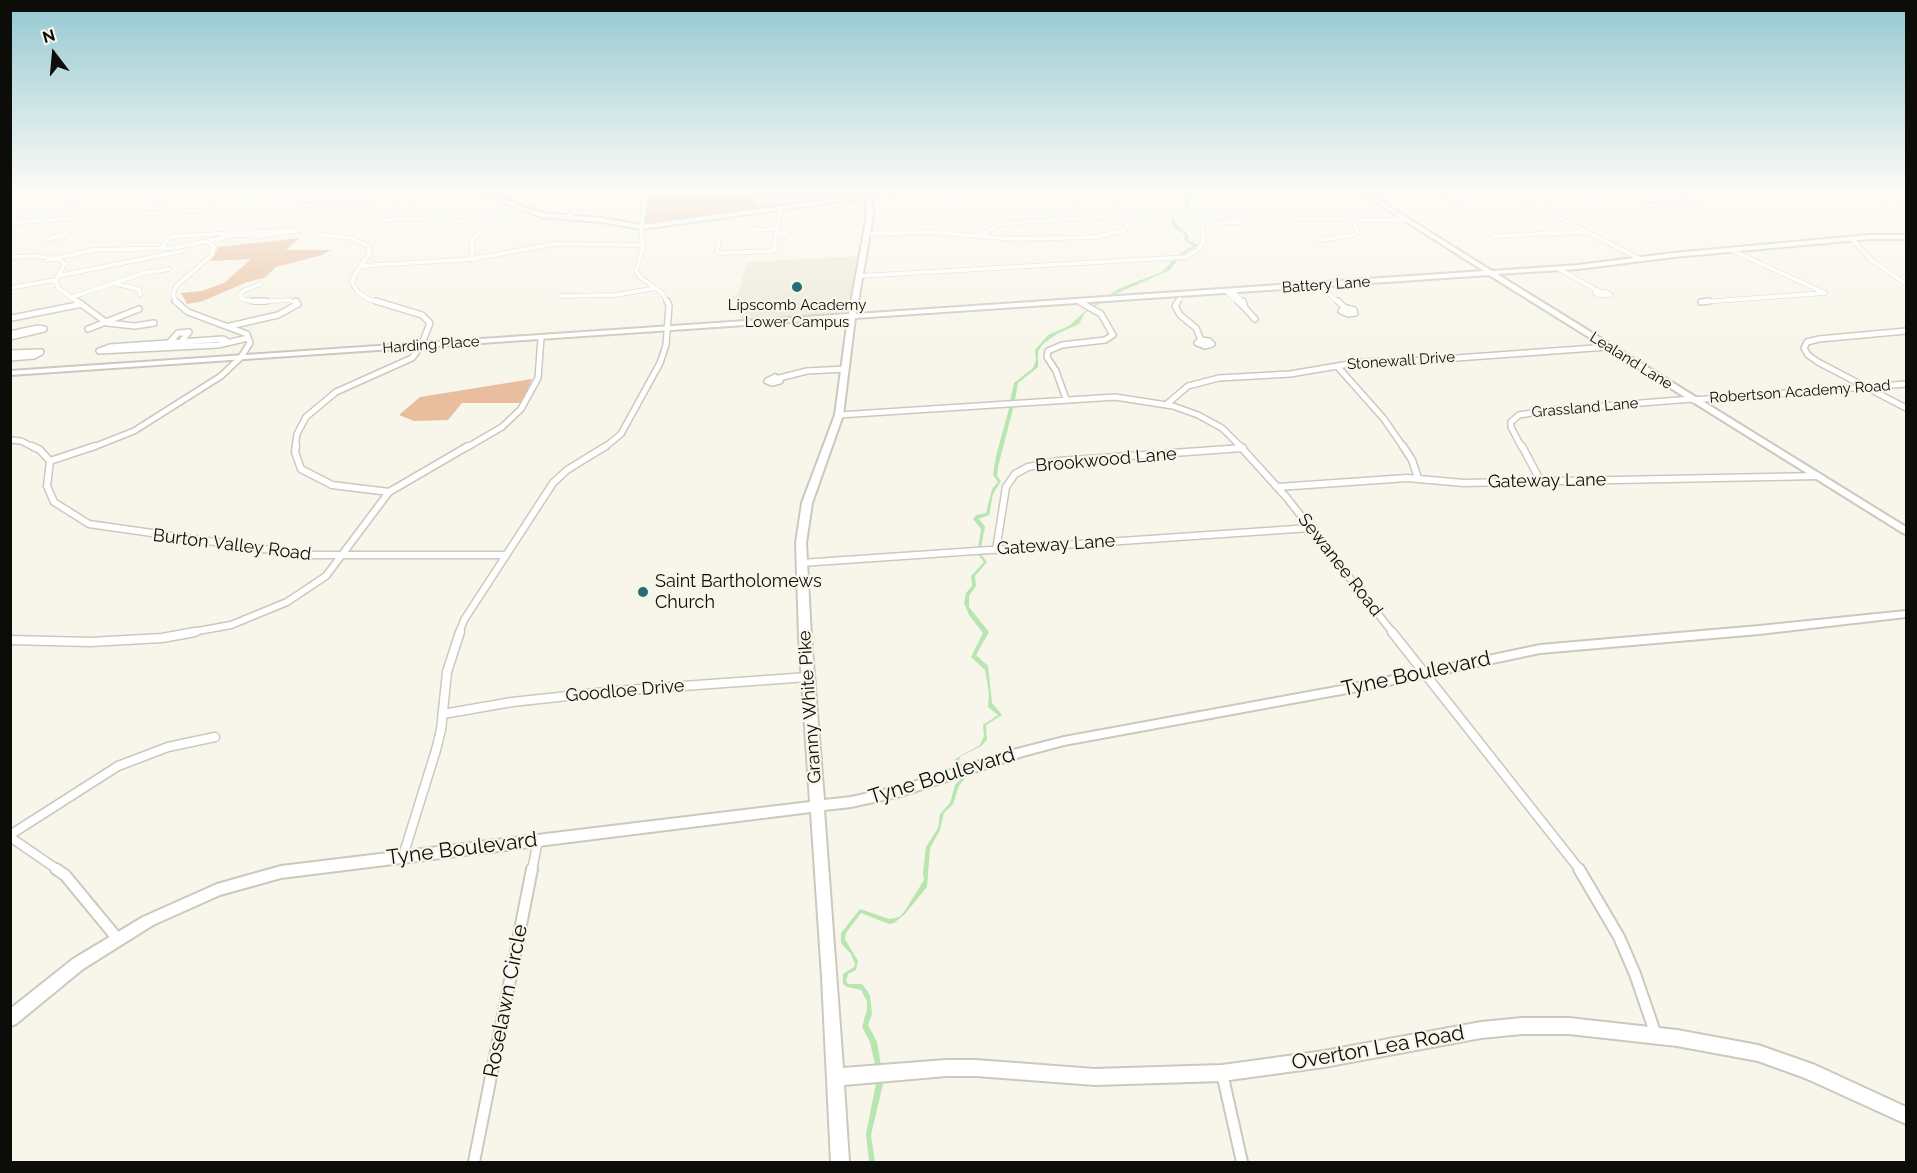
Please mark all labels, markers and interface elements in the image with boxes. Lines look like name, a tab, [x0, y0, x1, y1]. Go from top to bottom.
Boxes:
north arrow	[24, 24, 84, 84]
text: N	[40, 25, 57, 47]
street label: Battery Lane	[1281, 273, 1371, 297]
marker: Lipscomb Academy Lower Campus	[790, 280, 804, 294]
place label: Lipscomb Academy Lower Campus	[728, 296, 866, 331]
street label: Lealand Lane	[1586, 328, 1676, 394]
street label: Harding Place	[382, 333, 480, 357]
street label: Stonewall Drive	[1346, 348, 1456, 374]
street label: Robertson Academy Road	[1709, 377, 1891, 407]
street label: Grassland Lane	[1531, 394, 1639, 422]
street label: Brookwood Lane	[1034, 443, 1178, 477]
street label: Gateway Lane	[1488, 469, 1606, 493]
street label: Sewanee Road	[1293, 509, 1387, 621]
street label: Burton Valley Road	[152, 525, 312, 565]
street label: Gateway Lane	[996, 530, 1116, 560]
place label: Saint Bartholomews Church	[655, 571, 822, 614]
marker: Saint Bartholomews Church	[636, 585, 650, 599]
street label: Granny White Pike	[794, 630, 826, 784]
street label: Tyne Boulevard	[1339, 646, 1493, 702]
street label: Goodloe Drive	[565, 675, 685, 707]
street label: Tyne Boulevard	[866, 742, 1018, 810]
street label: Tyne Boulevard	[385, 827, 539, 871]
street label: Roselawn Circle	[479, 922, 533, 1080]
street label: Overton Lea Road	[1290, 1020, 1466, 1076]

